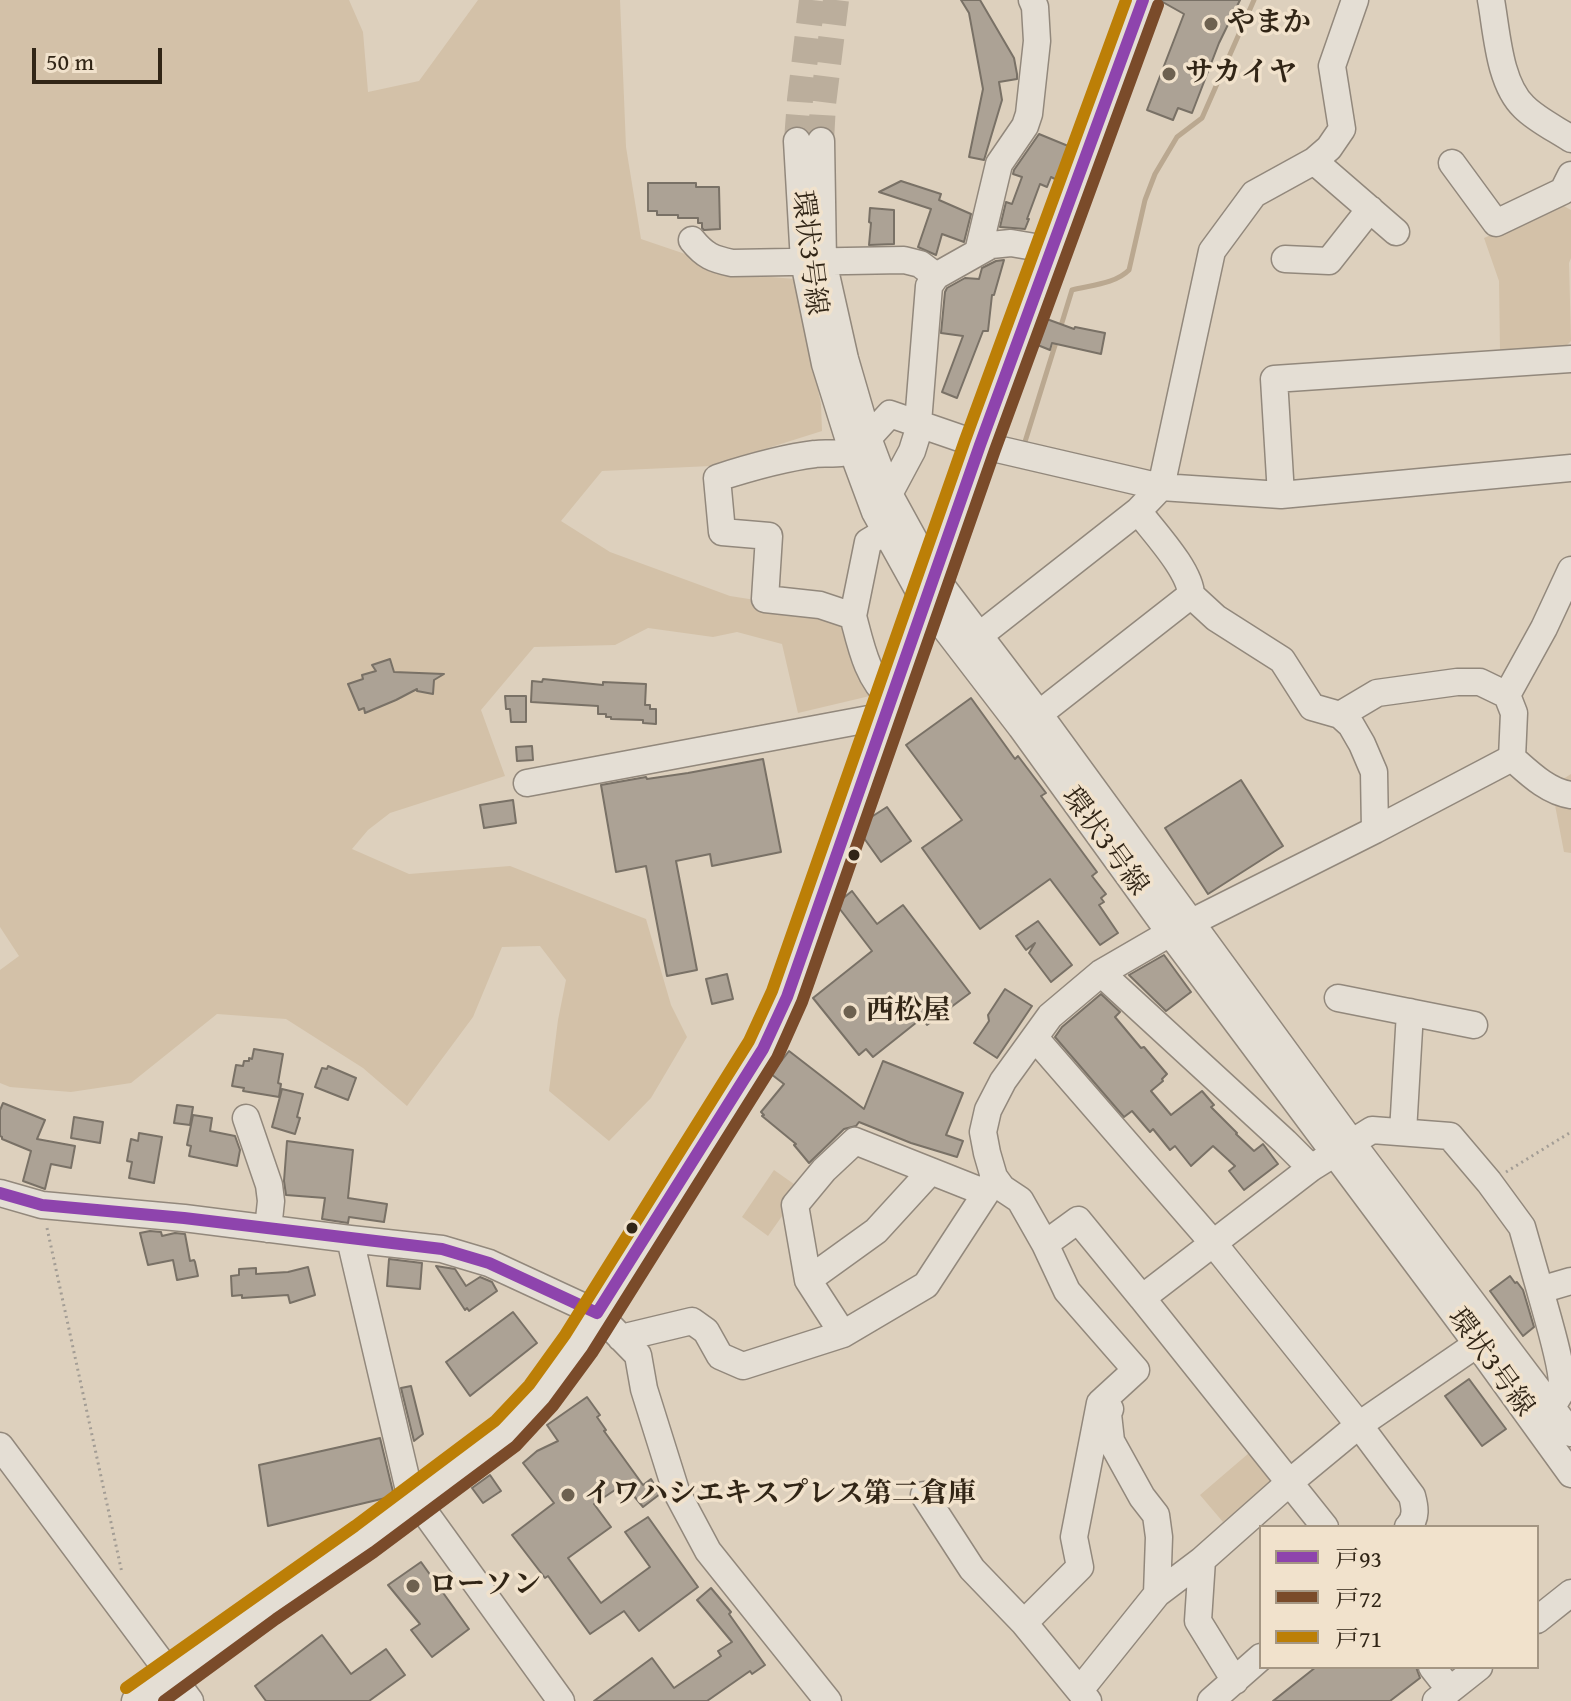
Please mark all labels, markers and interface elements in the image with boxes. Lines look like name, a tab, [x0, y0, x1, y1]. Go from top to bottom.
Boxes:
place label: やまか	[1227, 7, 1311, 41]
marker: やまか	[1202, 15, 1220, 33]
scale bar	[36, 32, 166, 82]
text: 50 m	[46, 44, 94, 79]
place label: サカイヤ	[1185, 57, 1297, 91]
marker: サカイヤ	[1160, 65, 1178, 83]
street label: 環状3号線	[784, 189, 832, 317]
street label: 環状3号線	[1054, 781, 1154, 903]
unlabelled marker	[846, 847, 862, 863]
place label: 西松屋	[866, 995, 950, 1029]
marker: 西松屋	[841, 1003, 859, 1021]
unlabelled marker	[624, 1220, 640, 1236]
street label: 環状3号線	[1440, 1302, 1540, 1424]
place label: イワハシエキスプレス第二倉庫	[584, 1478, 976, 1512]
marker: イワハシエキスプレス第二倉庫	[559, 1486, 577, 1504]
legend	[1259, 1525, 1539, 1669]
text: 戸93	[1335, 1541, 1382, 1576]
place label: ローソン	[429, 1569, 541, 1603]
marker: ローソン	[404, 1577, 422, 1595]
text: 戸72	[1335, 1581, 1382, 1616]
text: 戸71	[1335, 1621, 1382, 1656]

